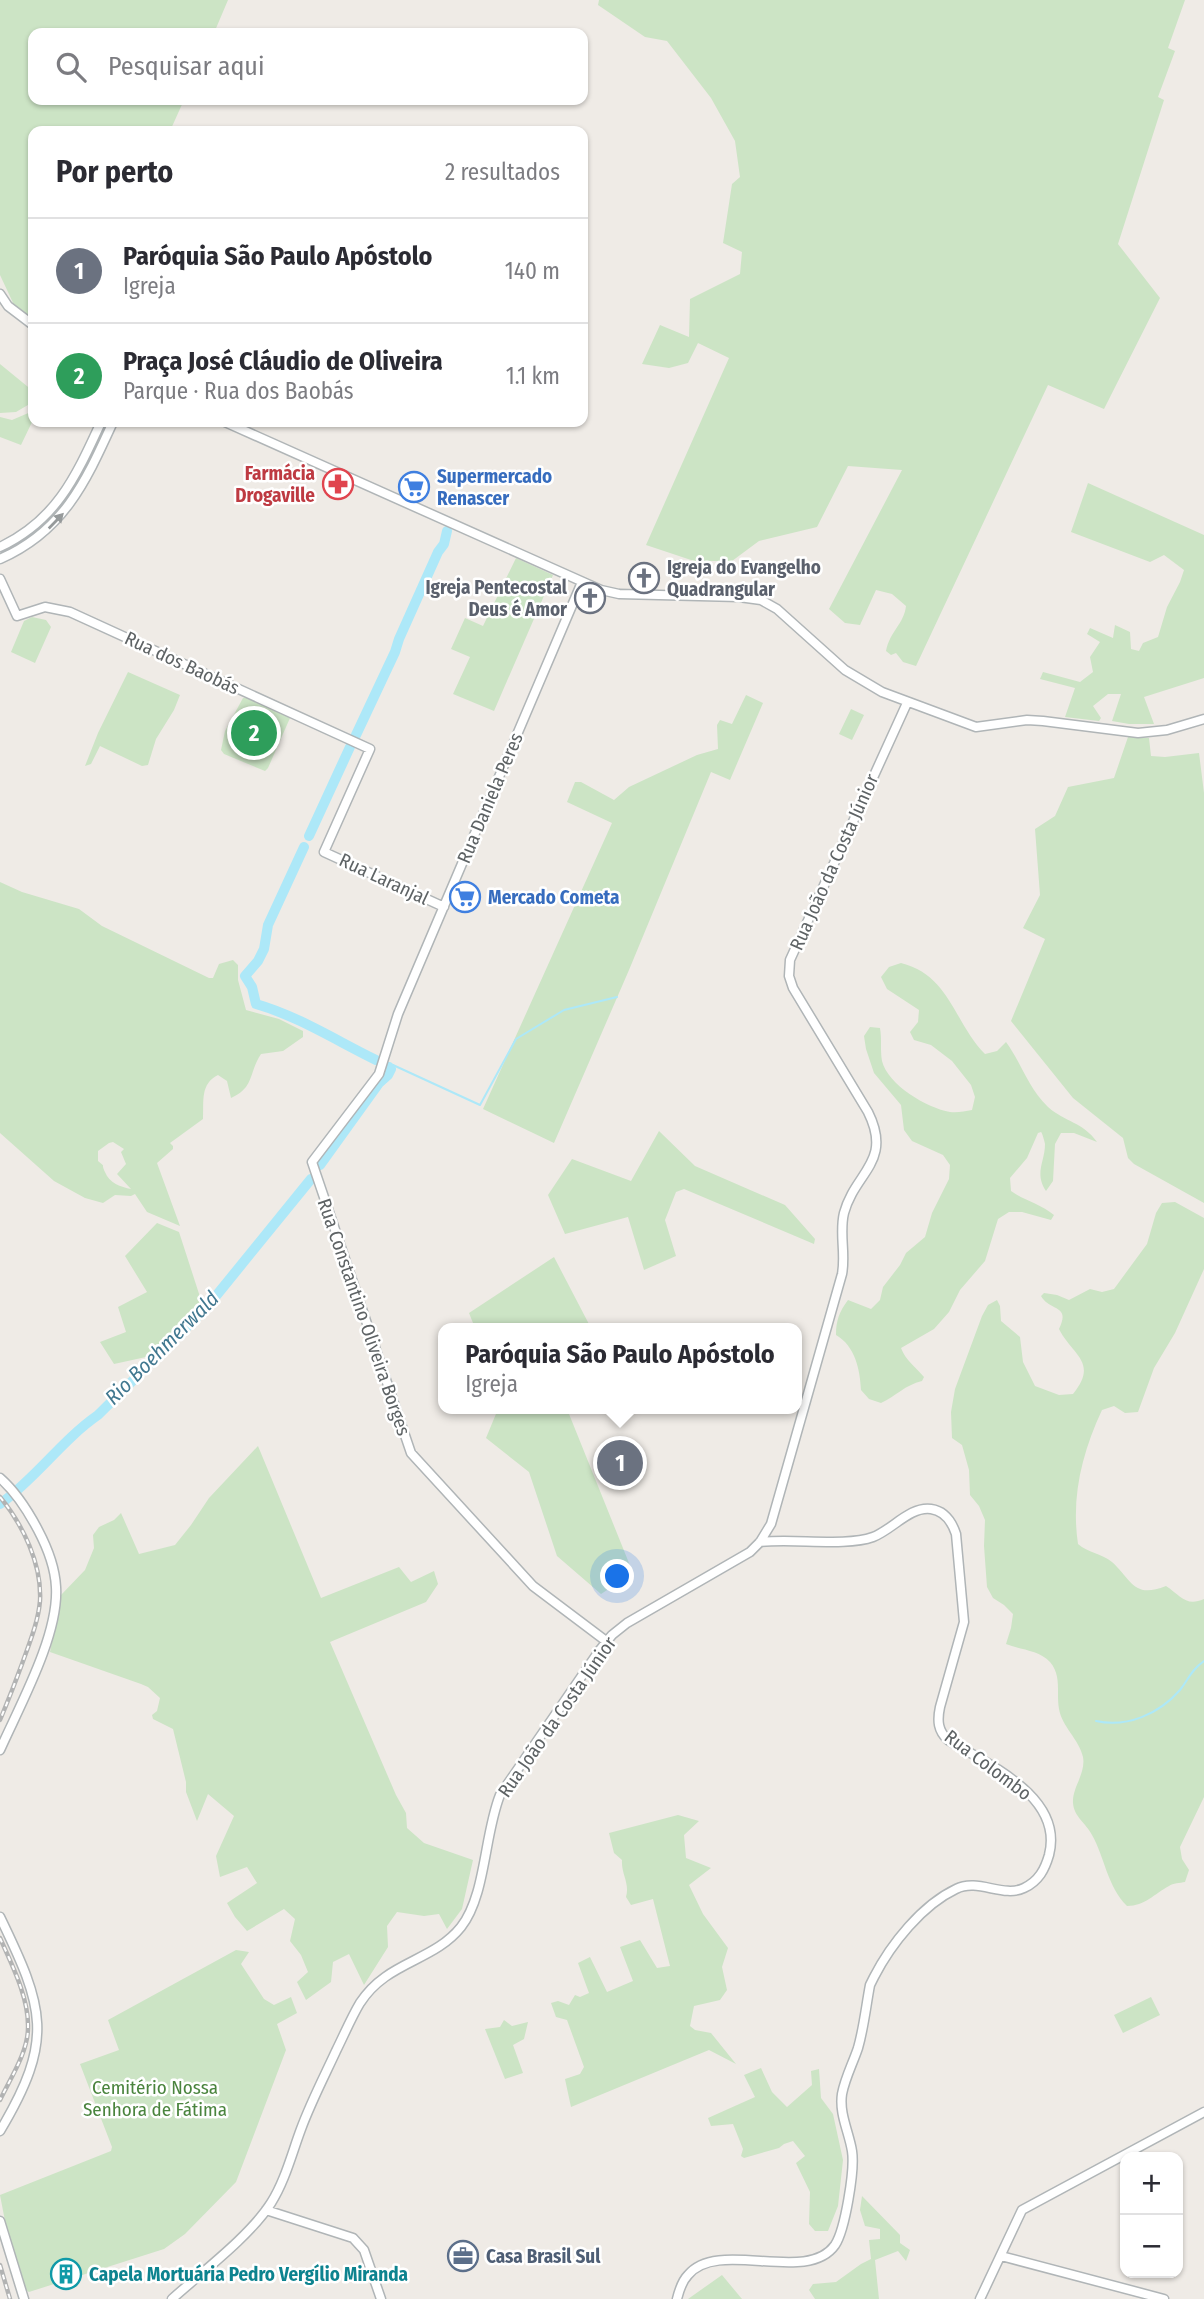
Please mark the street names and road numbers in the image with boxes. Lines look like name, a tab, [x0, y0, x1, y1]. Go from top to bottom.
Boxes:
street label: Rua dos Baobás	[121, 626, 243, 700]
street label: Rua Daniela Peres	[452, 729, 528, 867]
street label: Rua João da Costa Júnior	[785, 770, 883, 954]
street label: Rua Laranjal	[336, 848, 432, 910]
street label: Rua Constantino Oliveira Borges	[313, 1195, 415, 1439]
street label: Rua João da Costa Júnior	[493, 1632, 621, 1802]
street label: Rua Colombo	[940, 1725, 1036, 1805]

